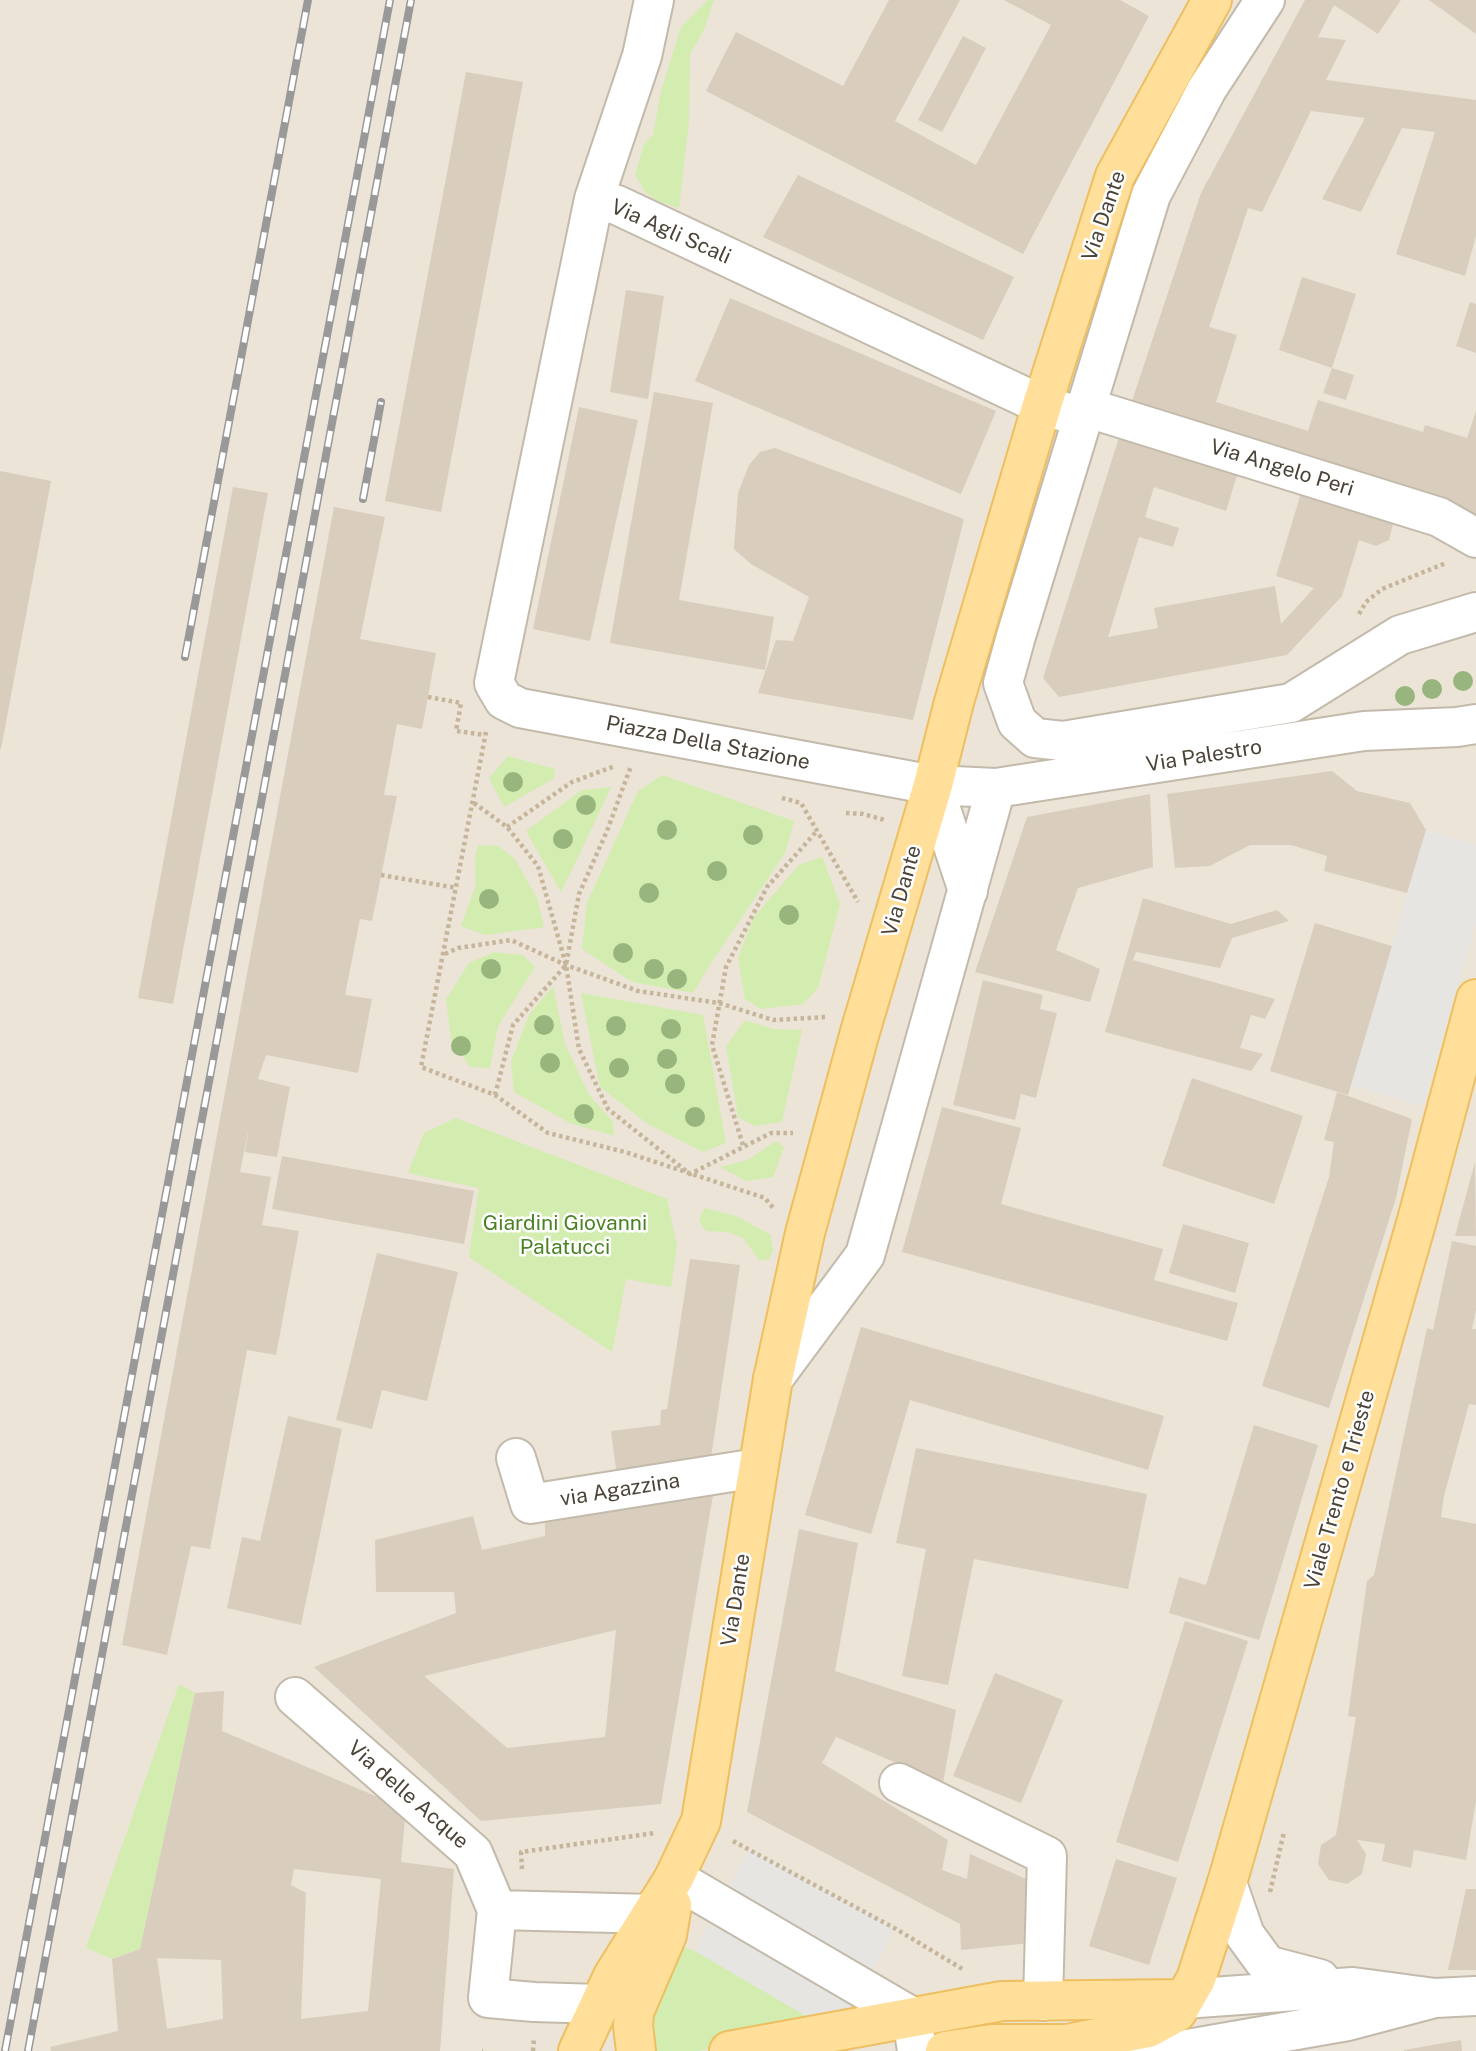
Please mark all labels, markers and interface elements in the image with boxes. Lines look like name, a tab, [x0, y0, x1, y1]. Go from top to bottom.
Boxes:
street label: Via Dante	[1077, 168, 1131, 264]
street label: Via Agli Scali	[607, 194, 735, 270]
street label: Via Angelo Peri	[1207, 434, 1357, 502]
street label: Piazza Della Stazione	[604, 711, 812, 775]
street label: Via Palestro	[1144, 734, 1264, 778]
street label: Via Dante	[877, 843, 927, 939]
park label: Giardini Giovanni Palatucci	[483, 1211, 647, 1261]
street label: Viale Trento e Trieste	[1299, 1387, 1381, 1593]
street label: via Agazzina	[558, 1468, 682, 1512]
street label: Via Dante	[716, 1552, 756, 1648]
street label: Via delle Acque	[342, 1736, 474, 1854]

